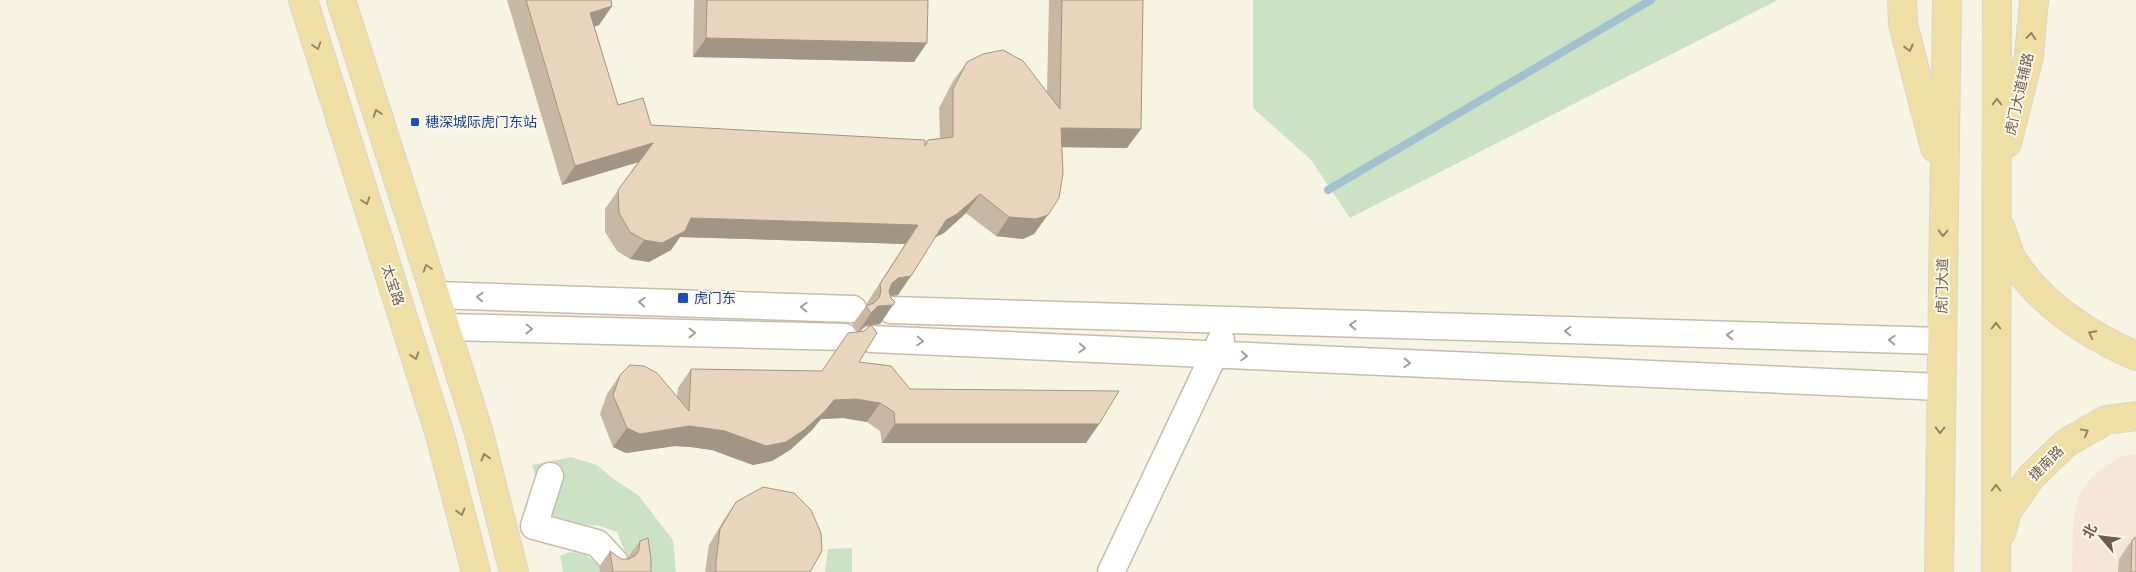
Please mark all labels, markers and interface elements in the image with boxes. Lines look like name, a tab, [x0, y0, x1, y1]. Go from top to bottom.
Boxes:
one-way arrow	[2025, 32, 2036, 40]
one-way arrow	[312, 42, 322, 50]
one-way arrow	[1903, 44, 1914, 52]
street label: 虎门大道辅路	[2001, 51, 2037, 137]
one-way arrow	[1992, 98, 2002, 106]
one-way arrow	[373, 110, 383, 118]
place label: 穗深城际虎门东站	[425, 113, 537, 131]
marker: 穗深城际虎门东站	[409, 116, 421, 128]
one-way arrow	[361, 197, 371, 205]
one-way arrow	[1938, 229, 1948, 237]
street label: 虎门大道	[1933, 258, 1951, 314]
street label: 太宝路	[378, 262, 408, 308]
one-way arrow	[422, 264, 432, 273]
place label: 虎门东	[694, 289, 736, 307]
marker: 虎门东	[676, 291, 690, 305]
one-way arrow	[475, 292, 483, 302]
one-way arrow	[638, 297, 646, 307]
one-way arrow	[800, 302, 808, 313]
one-way arrow	[1348, 320, 1356, 330]
one-way arrow	[1991, 322, 2001, 330]
one-way arrow	[526, 324, 534, 334]
one-way arrow	[1563, 326, 1571, 336]
one-way arrow	[688, 328, 696, 338]
one-way arrow	[1726, 330, 1734, 341]
one-way arrow	[2089, 330, 2098, 340]
one-way arrow	[1888, 335, 1896, 345]
one-way arrow	[916, 336, 924, 346]
one-way arrow	[1078, 343, 1086, 354]
one-way arrow	[1241, 350, 1249, 361]
one-way arrow	[410, 352, 420, 360]
one-way arrow	[1403, 358, 1411, 368]
one-way arrow	[1935, 426, 1945, 434]
one-way arrow	[2079, 429, 2088, 439]
street label: 捷南路	[2025, 442, 2067, 484]
one-way arrow	[481, 453, 491, 461]
one-way arrow	[1991, 484, 2001, 492]
one-way arrow	[456, 508, 466, 516]
north arrow	[2076, 512, 2126, 562]
text: 北	[2078, 520, 2101, 541]

